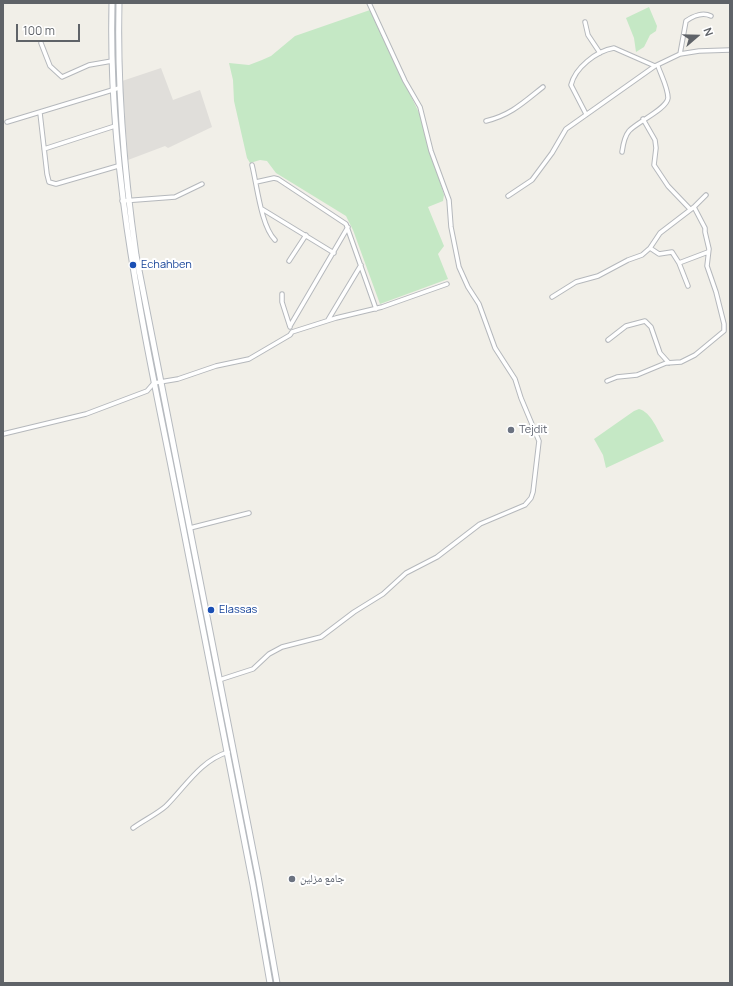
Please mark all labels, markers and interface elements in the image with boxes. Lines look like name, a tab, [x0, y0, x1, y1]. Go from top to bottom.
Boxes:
scale bar	[18, 16, 82, 42]
north arrow	[677, 16, 717, 56]
text: 100 m	[23, 22, 55, 39]
text: N	[700, 25, 717, 38]
place label: Echahben	[141, 258, 192, 272]
marker: Echahben	[128, 260, 138, 270]
place label: Tejdit	[519, 423, 547, 437]
marker: Tejdit	[506, 425, 516, 435]
place label: Elassas	[219, 603, 257, 617]
marker: Elassas	[206, 605, 216, 615]
place label: جامع مزلين	[300, 872, 344, 886]
marker: جامع مزلين	[287, 874, 297, 884]

